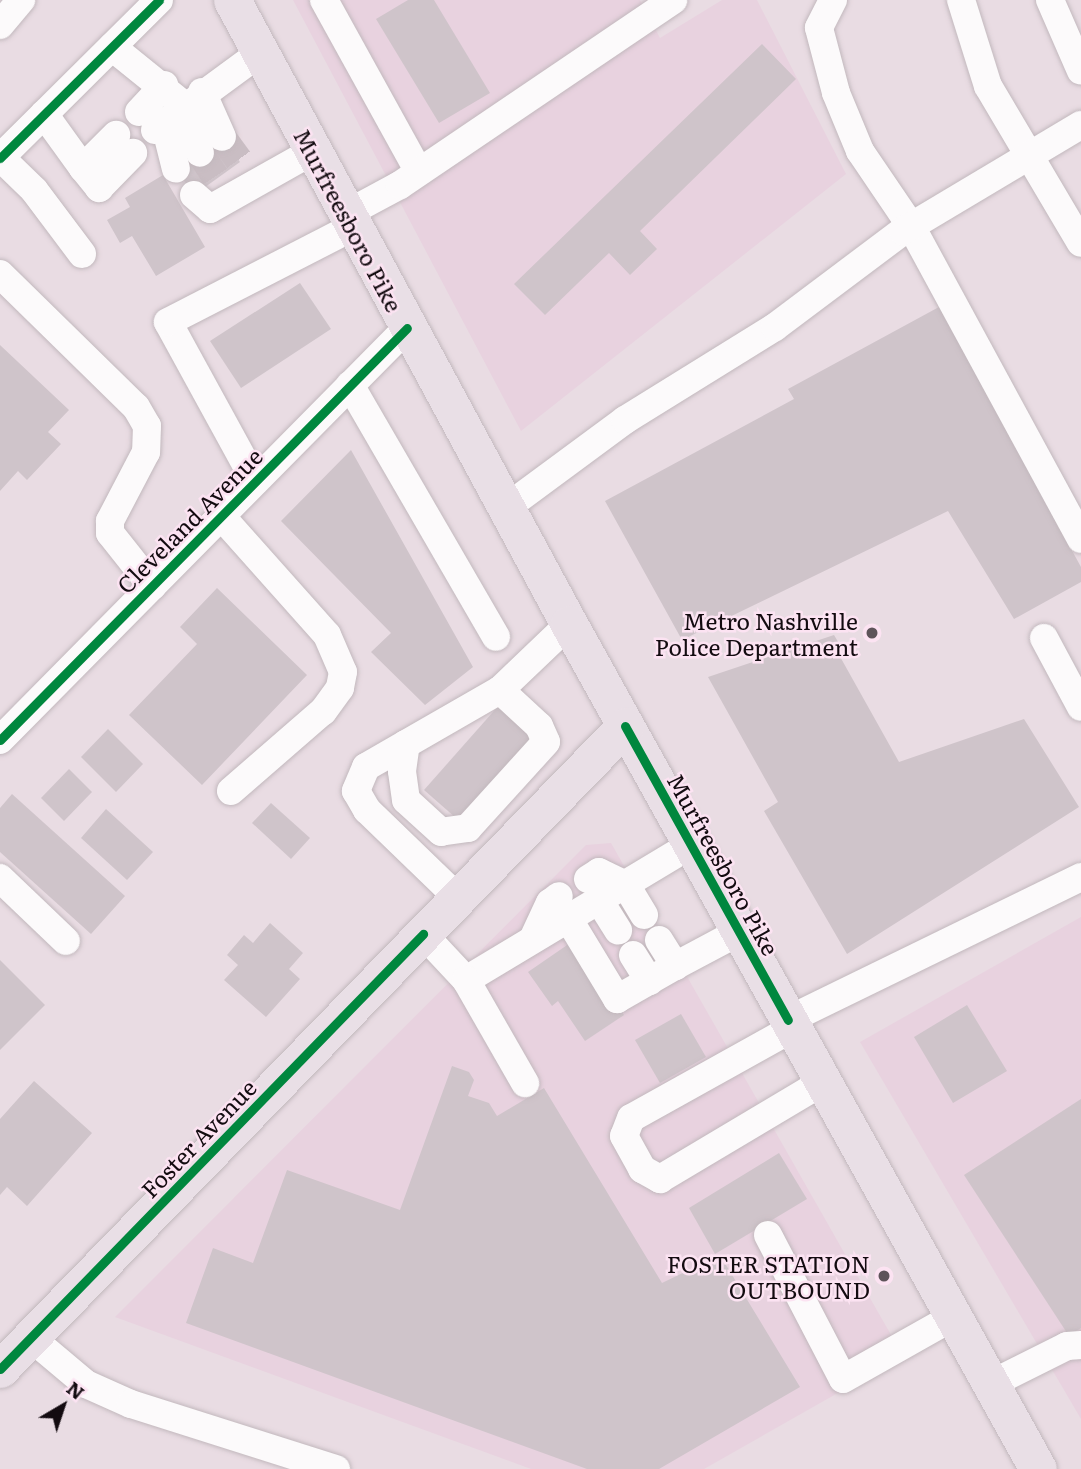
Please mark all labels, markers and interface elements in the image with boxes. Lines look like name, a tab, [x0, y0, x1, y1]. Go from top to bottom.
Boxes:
street label: Murfreesboro Pike	[289, 124, 409, 316]
street label: Cleveland Avenue	[111, 442, 267, 598]
place label: Metro Nashville Police Department	[655, 606, 858, 660]
marker: Metro Nashville Police Department	[864, 625, 880, 641]
street label: Murfreesboro Pike	[663, 768, 785, 960]
street label: Foster Avenue	[135, 1073, 261, 1203]
place label: FOSTER STATION OUTBOUND	[667, 1249, 870, 1303]
marker: FOSTER STATION OUTBOUND	[876, 1268, 892, 1284]
north arrow	[28, 1371, 98, 1441]
text: N	[61, 1374, 91, 1406]

